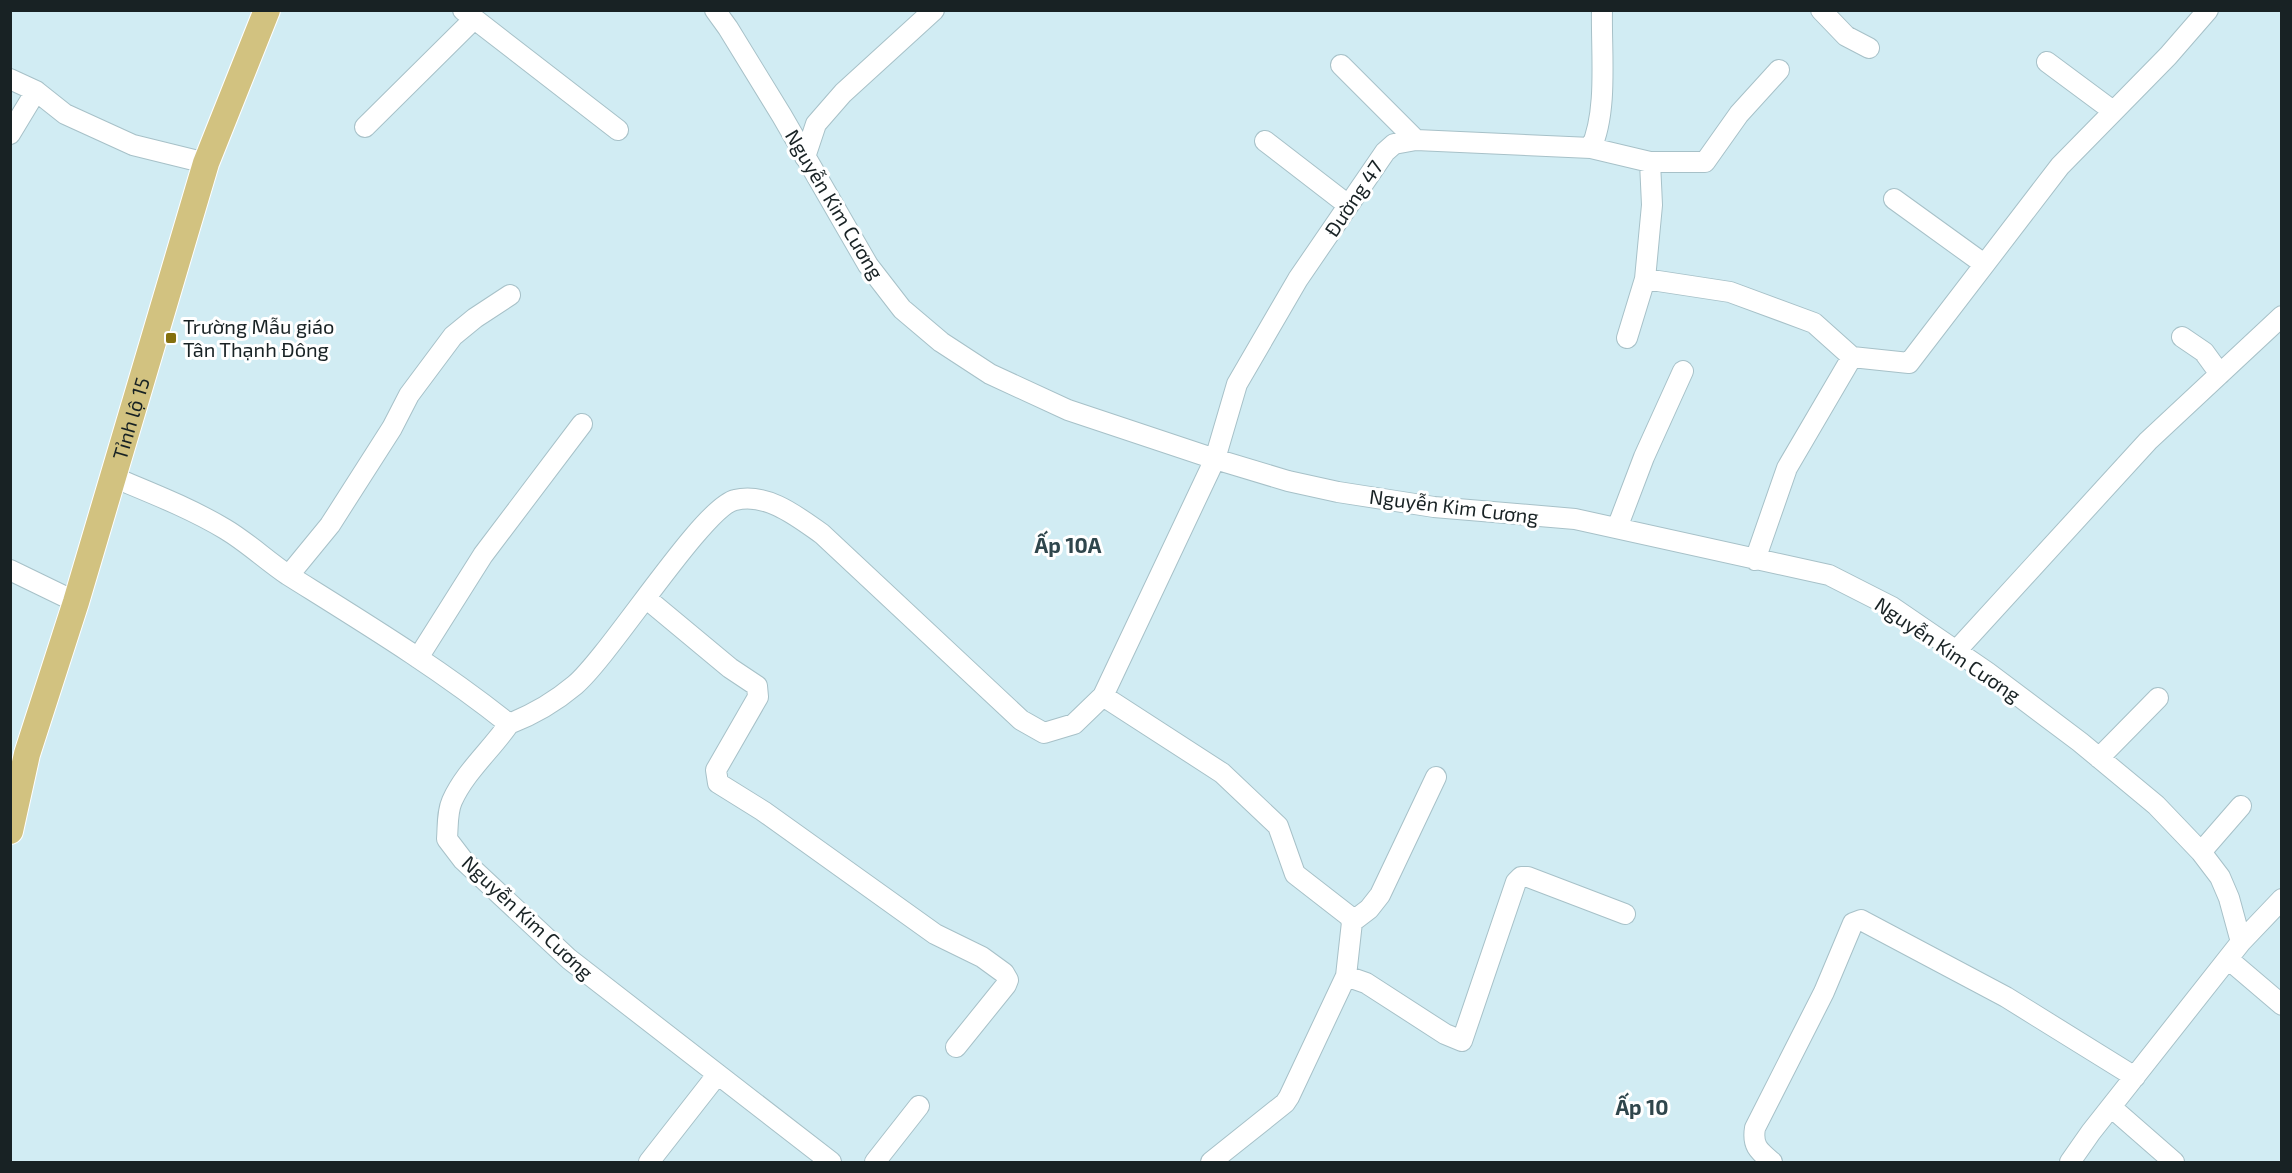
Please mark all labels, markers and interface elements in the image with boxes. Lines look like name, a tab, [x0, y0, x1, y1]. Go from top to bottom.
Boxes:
street label: Nguyễn Kim Cương	[781, 125, 889, 283]
street label: Đường 47	[1319, 155, 1387, 241]
place label: Trường Mẫu giáo Tân Thạnh Đông	[183, 314, 334, 361]
marker: Trường Mẫu giáo Tân Thạnh Đông	[164, 331, 178, 345]
street label: Tỉnh lộ 15	[107, 374, 154, 463]
street label: Nguyễn Kim Cương	[1368, 484, 1540, 528]
district label: Ấp 10A	[1035, 530, 1102, 557]
street label: Nguyễn Kim Cương	[1871, 591, 2025, 707]
street label: Nguyễn Kim Cương	[458, 850, 598, 984]
district label: Ấp 10	[1615, 1092, 1669, 1119]

